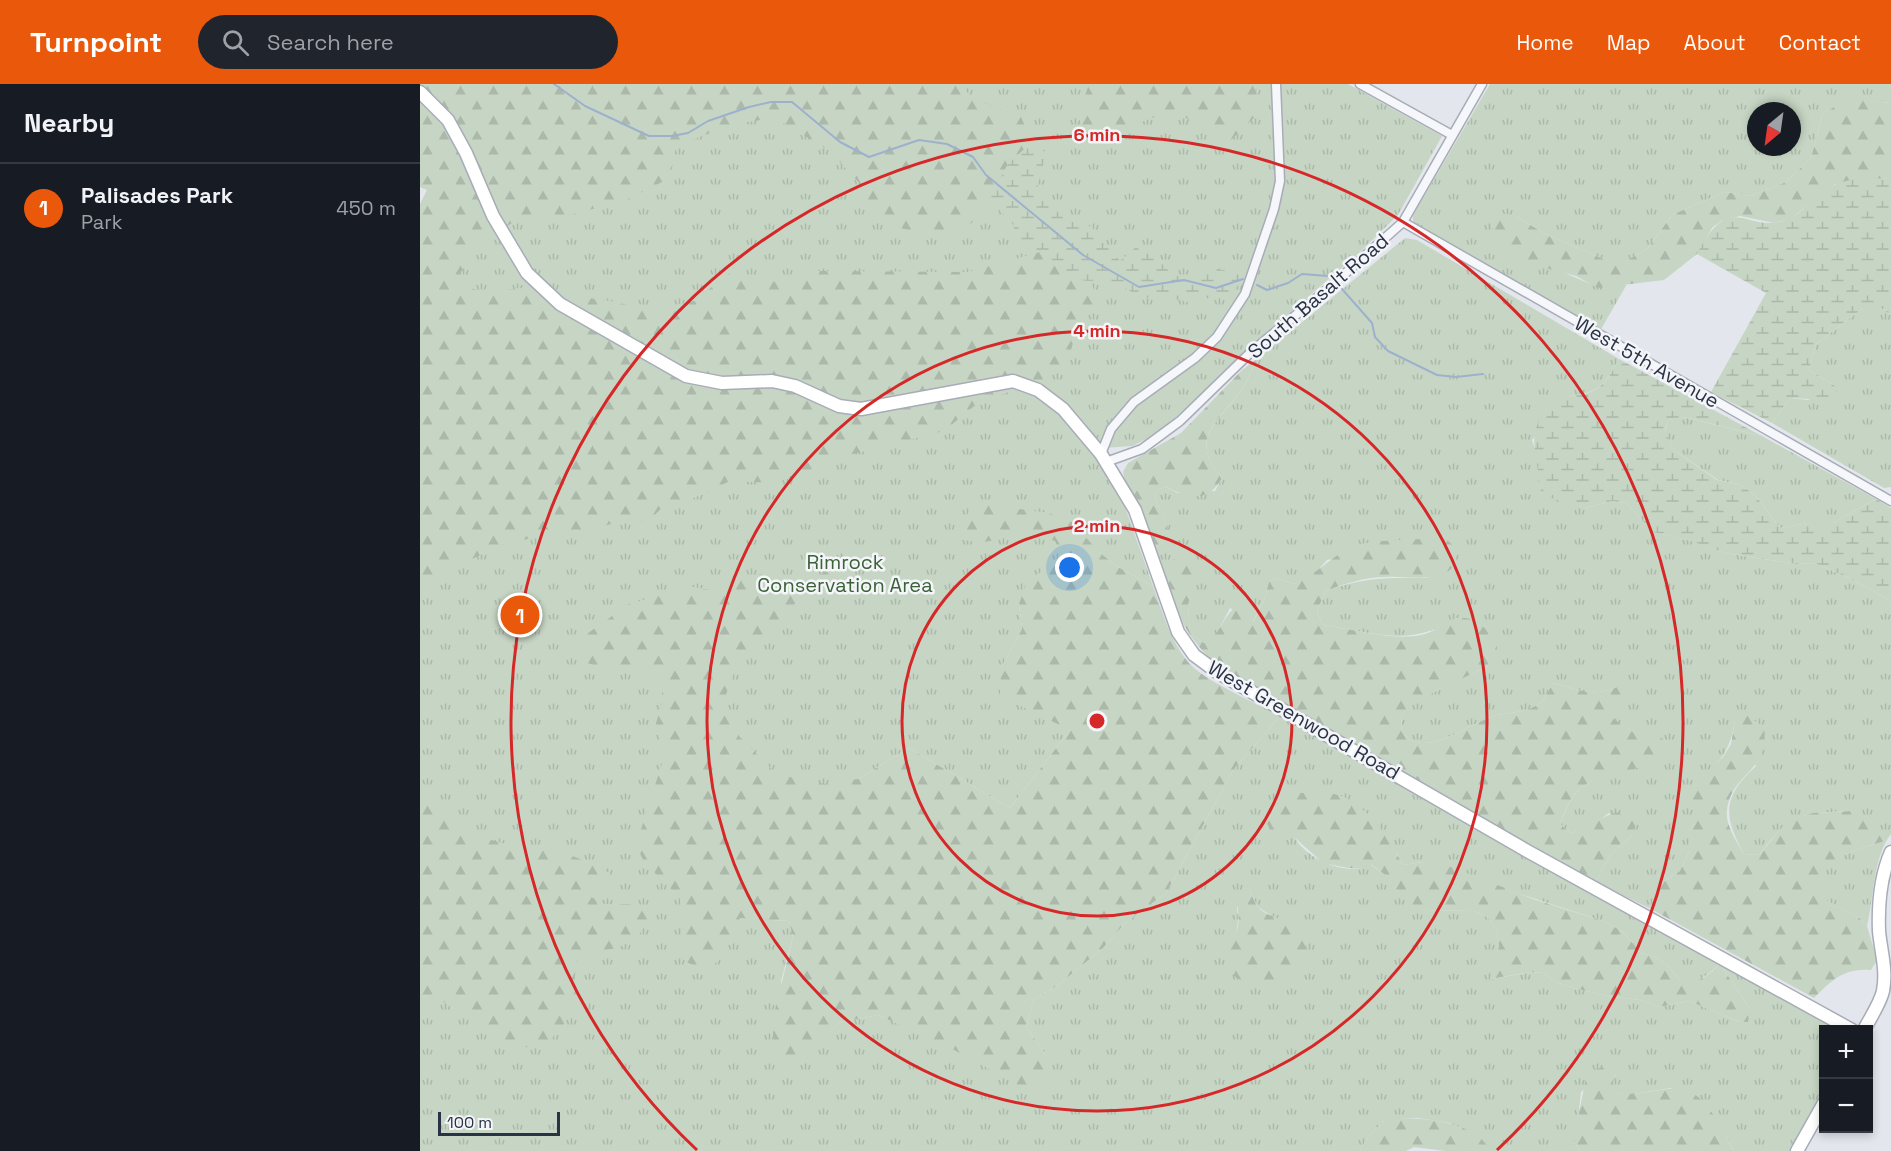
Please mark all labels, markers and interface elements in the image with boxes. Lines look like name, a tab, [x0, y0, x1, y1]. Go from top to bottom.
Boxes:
search box	[198, 15, 618, 69]
text: Turnpoint	[30, 24, 162, 60]
icon: search	[219, 26, 252, 59]
text: Search here	[267, 28, 394, 56]
text: Home	[1516, 29, 1574, 56]
text: Map	[1607, 29, 1651, 56]
text: About	[1684, 29, 1746, 56]
text: Contact	[1779, 29, 1861, 56]
north arrow	[1747, 102, 1801, 156]
text: Nearby	[24, 106, 114, 140]
text: 6 min	[1074, 123, 1120, 146]
text: Palisades Park	[81, 181, 233, 209]
text: 1	[39, 195, 48, 221]
text: 450 m	[336, 195, 396, 221]
text: Park	[81, 209, 123, 235]
street label: South Basalt Road	[1242, 228, 1394, 364]
street label: West 5th Avenue	[1570, 310, 1724, 414]
text: 4 min	[1073, 319, 1121, 342]
text: 2 min	[1074, 514, 1120, 537]
park label: Rimrock Conservation Area	[757, 549, 933, 598]
your location	[1055, 553, 1084, 582]
pin: 1	[500, 592, 540, 638]
street label: West Greenwood Road	[1203, 654, 1405, 786]
centre of rings	[1087, 711, 1107, 731]
map controls	[1819, 1025, 1873, 1133]
button: +	[1819, 1025, 1873, 1079]
button: −	[1819, 1079, 1873, 1133]
scale bar	[438, 1109, 560, 1136]
text: 100 m	[447, 1112, 492, 1133]

